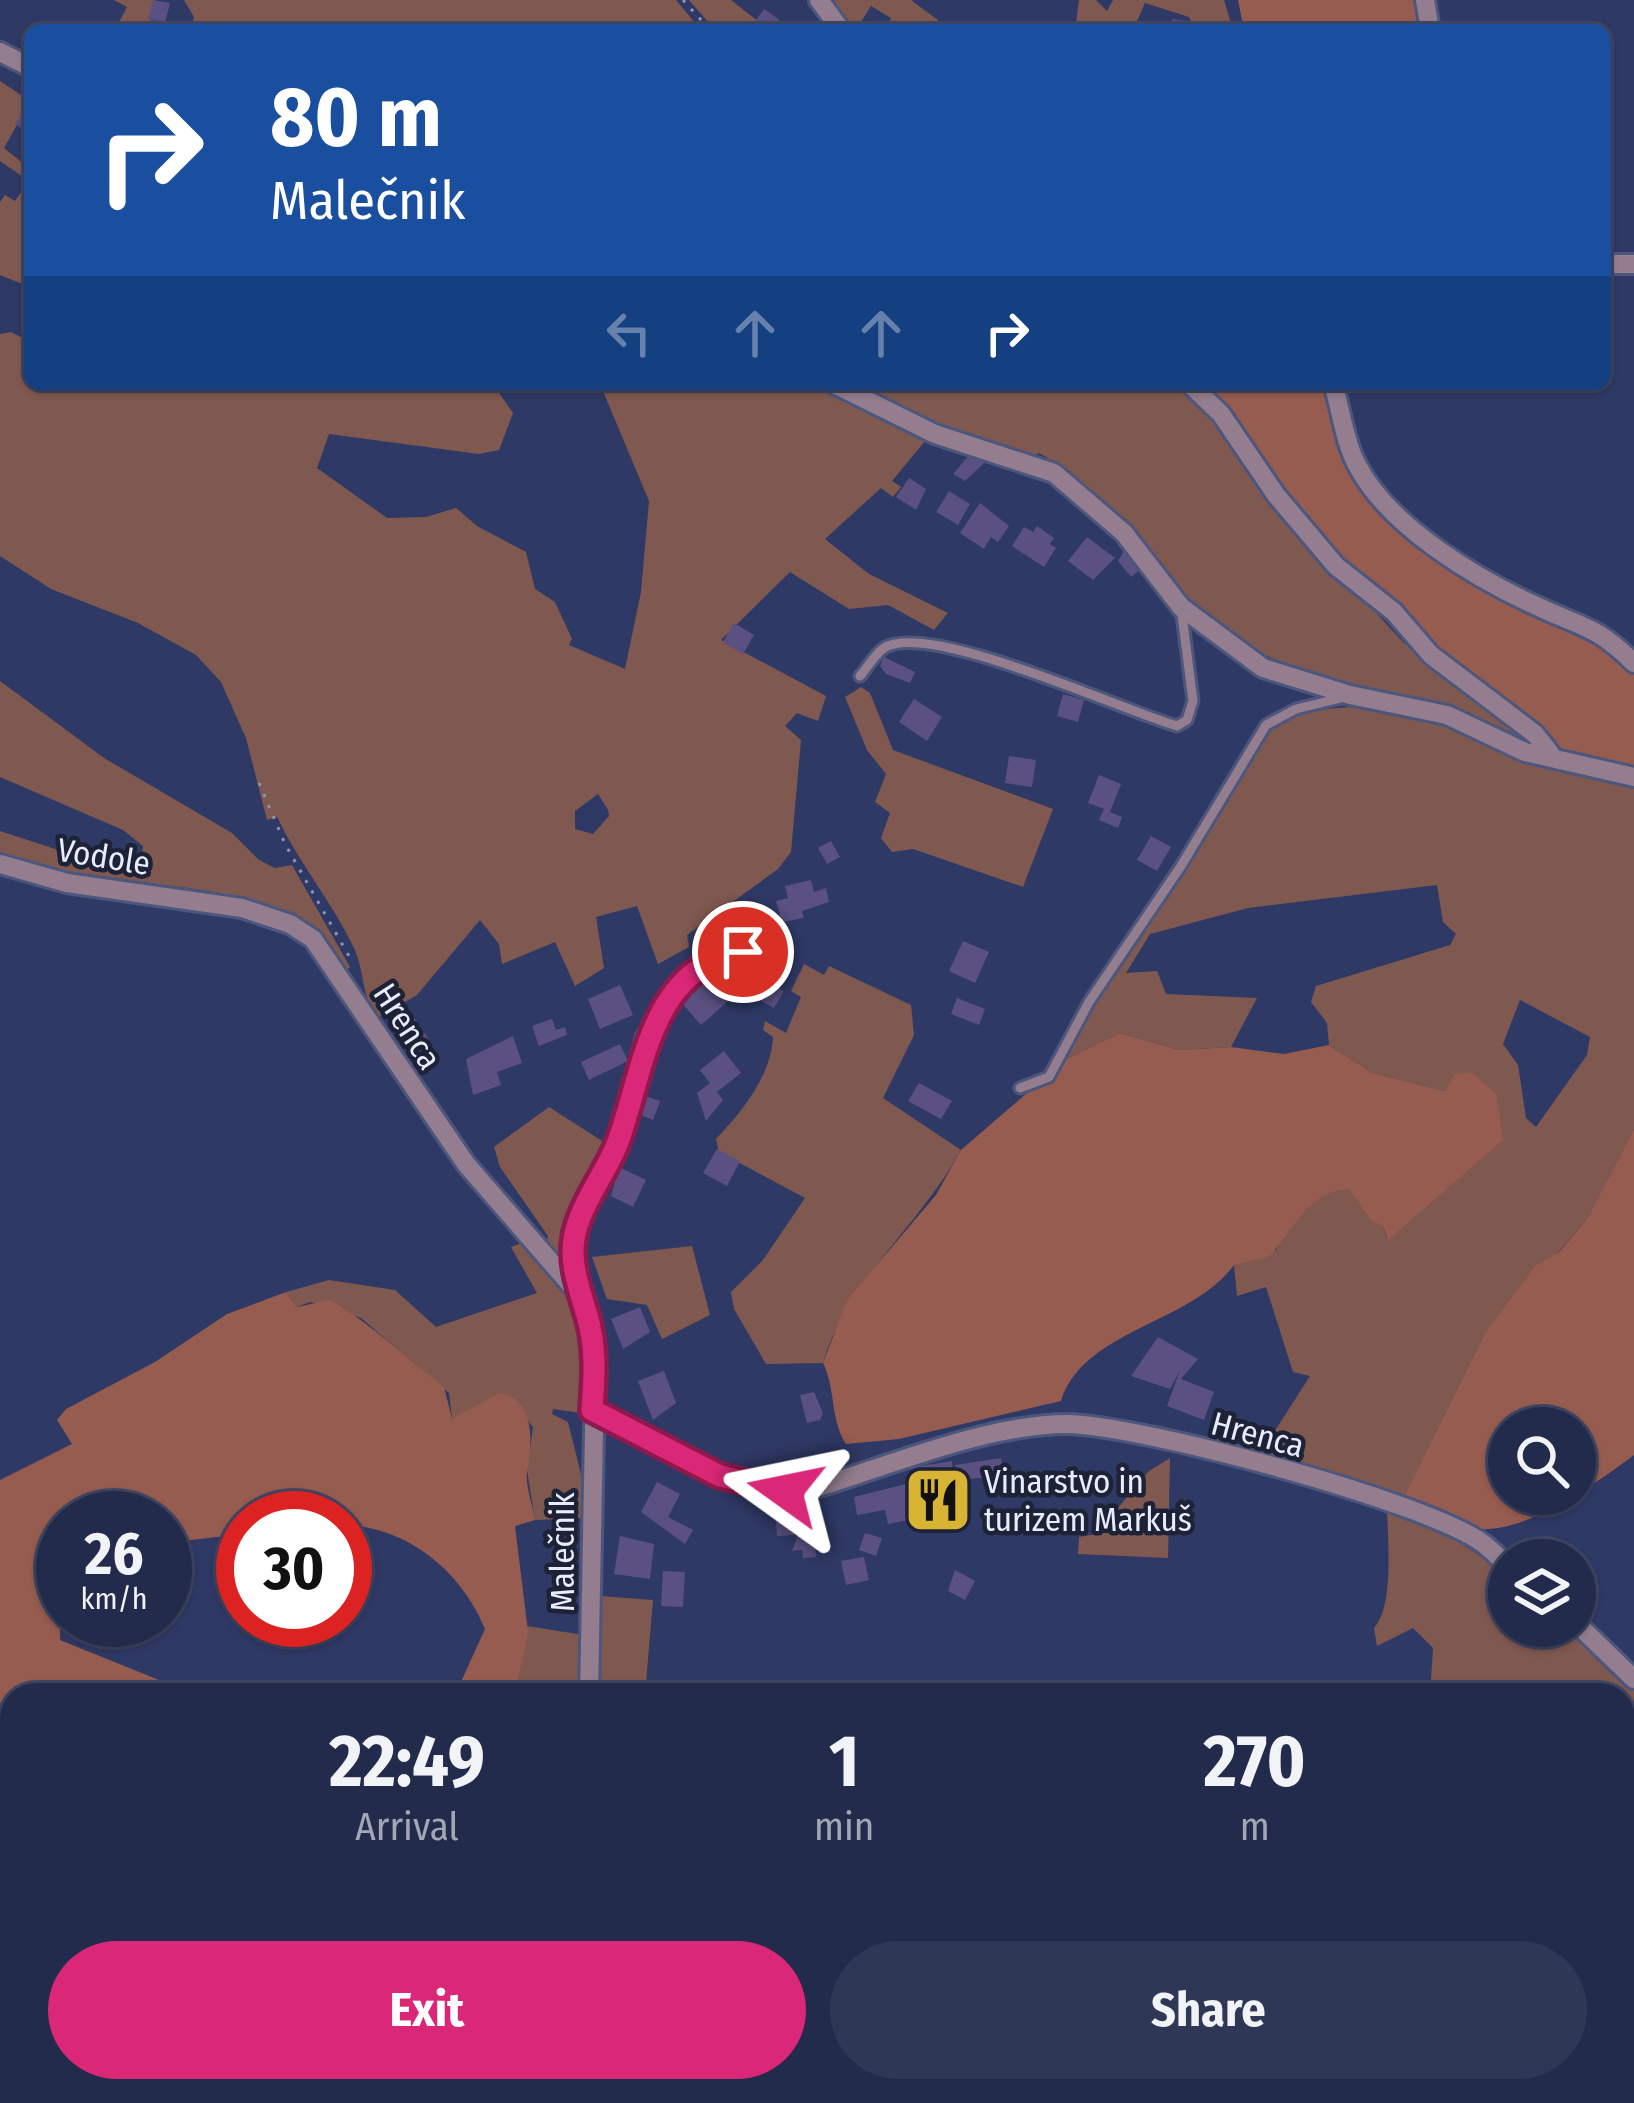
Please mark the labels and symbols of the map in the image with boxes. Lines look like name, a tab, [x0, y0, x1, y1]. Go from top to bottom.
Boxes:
street label: Vodole	[55, 830, 153, 884]
pin	[692, 901, 794, 1003]
street label: Hrenca	[365, 976, 450, 1077]
street label: Hrenca	[1207, 1403, 1308, 1466]
position arrow	[722, 1428, 848, 1554]
place label: Vinarstvo in turizem Markuš	[984, 1462, 1192, 1540]
restaurant icon: Vinarstvo in turizem Markuš	[903, 1465, 973, 1535]
speed limit sign: 30	[216, 1491, 372, 1647]
street label: Malečnik	[543, 1492, 583, 1612]

